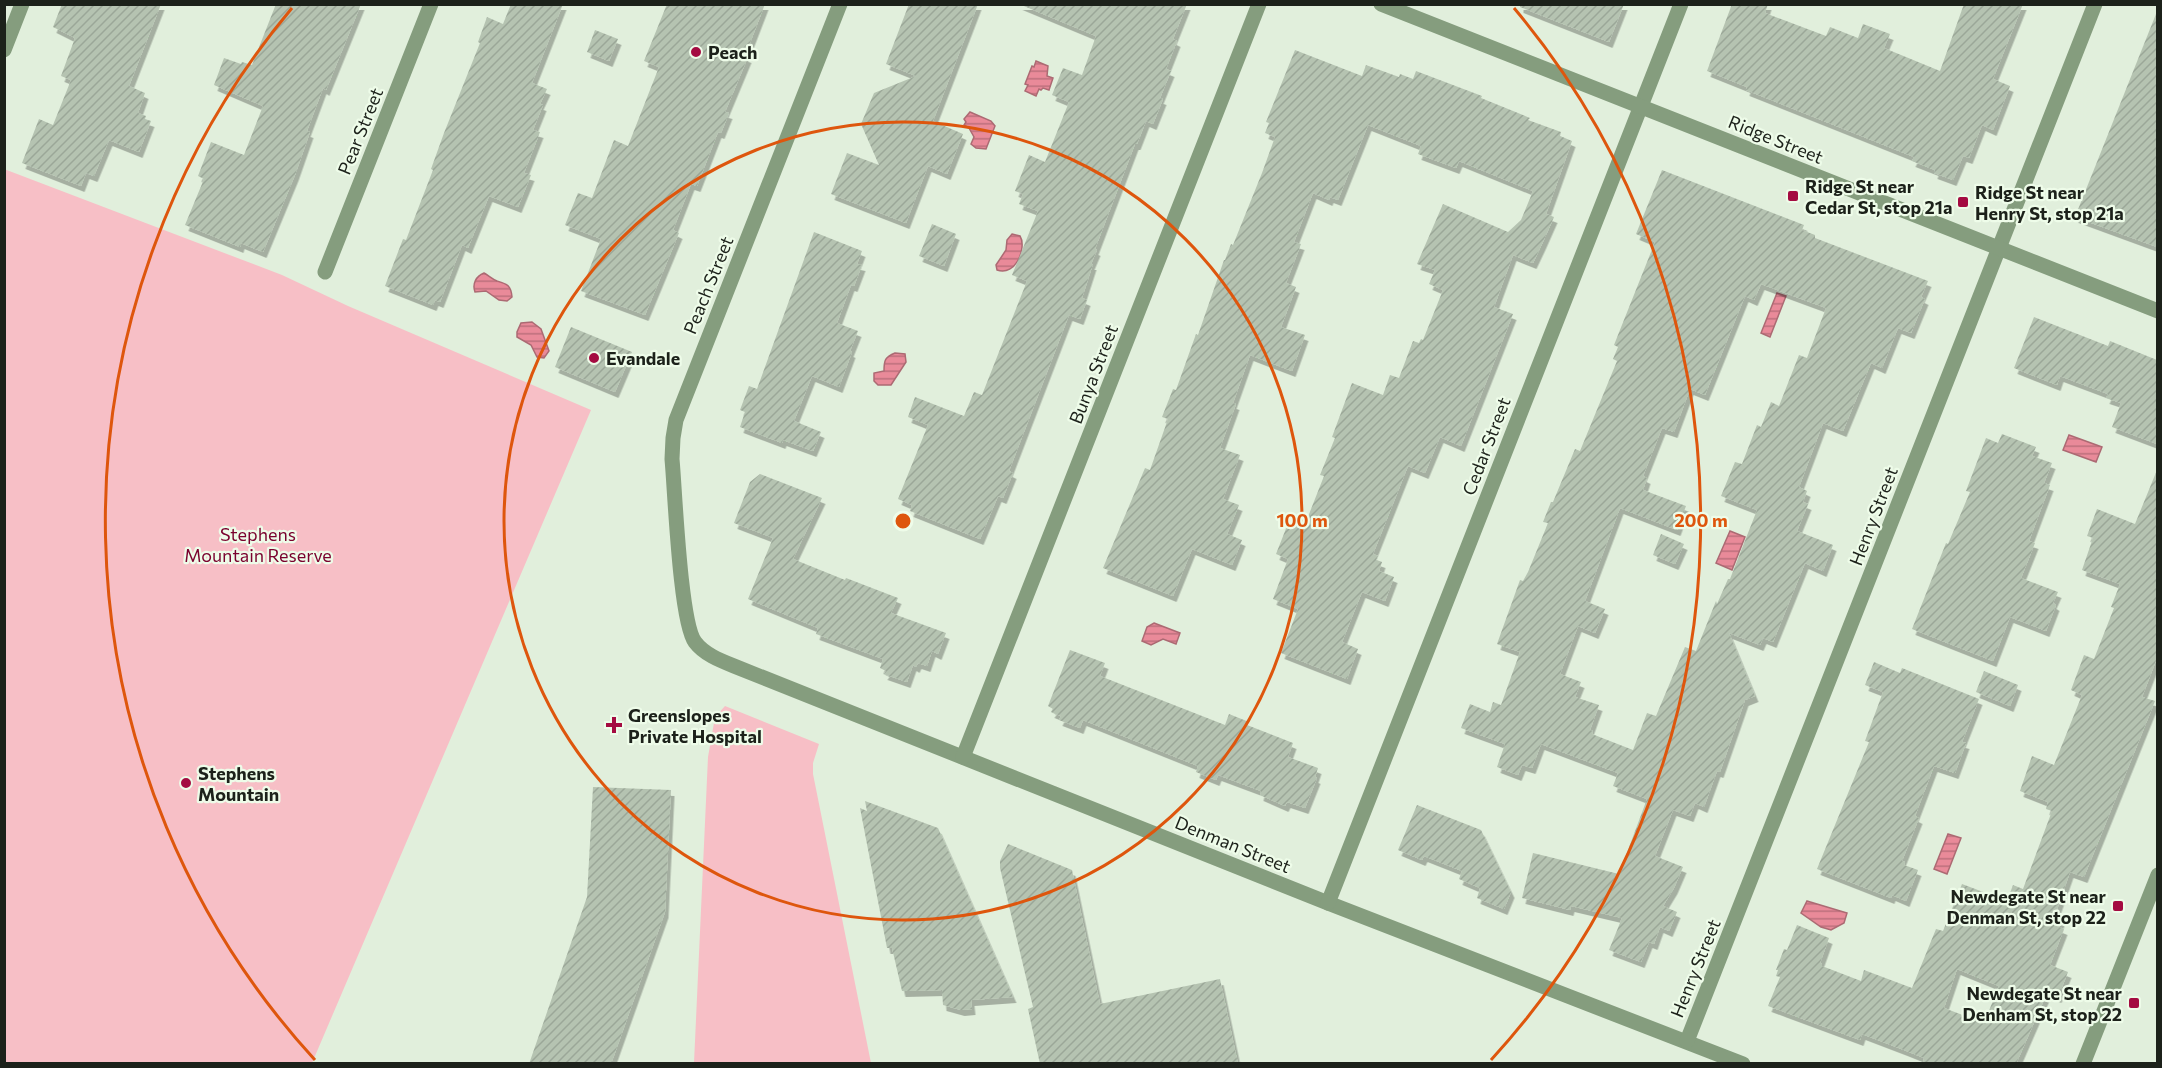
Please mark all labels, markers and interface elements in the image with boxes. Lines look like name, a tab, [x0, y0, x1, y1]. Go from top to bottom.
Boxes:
place label: Peach	[708, 41, 758, 63]
marker: Peach	[689, 45, 703, 59]
street label: Pear Street	[333, 84, 387, 178]
street label: Ridge Street	[1725, 110, 1827, 168]
place label: Ridge St near Cedar St, stop 21a	[1805, 175, 1952, 218]
place label: Ridge St near Henry St, stop 21a	[1975, 181, 2124, 224]
marker: Ridge St near Cedar St, stop 21a	[1786, 189, 1800, 203]
marker: Ridge St near Henry St, stop 21a	[1956, 195, 1970, 209]
street label: Peach Street	[678, 233, 738, 337]
street label: Bunya Street	[1064, 321, 1122, 427]
place label: Evandale	[606, 347, 680, 369]
marker: Evandale	[587, 351, 601, 365]
street label: Cedar Street	[1457, 394, 1515, 498]
street label: Henry Street	[1844, 463, 1902, 569]
text: 100 m	[1276, 509, 1328, 531]
text: 200 m	[1674, 509, 1728, 531]
centre of rings	[893, 511, 913, 531]
park label: Stephens Mountain Reserve	[184, 523, 332, 566]
place label: Greenslopes Private Hospital	[628, 704, 762, 747]
marker: Greenslopes Private Hospital	[605, 716, 623, 734]
place label: Stephens Mountain	[198, 762, 279, 805]
marker: Stephens Mountain	[179, 776, 193, 790]
street label: Denman Street	[1172, 811, 1294, 877]
place label: Newdegate St near Denman St, stop 22	[1947, 885, 2107, 928]
marker: Newdegate St near Denman St, stop 22	[2111, 899, 2125, 913]
street label: Henry Street	[1665, 916, 1725, 1020]
place label: Newdegate St near Denham St, stop 22	[1963, 982, 2123, 1025]
marker: Newdegate St near Denham St, stop 22	[2127, 996, 2141, 1010]

